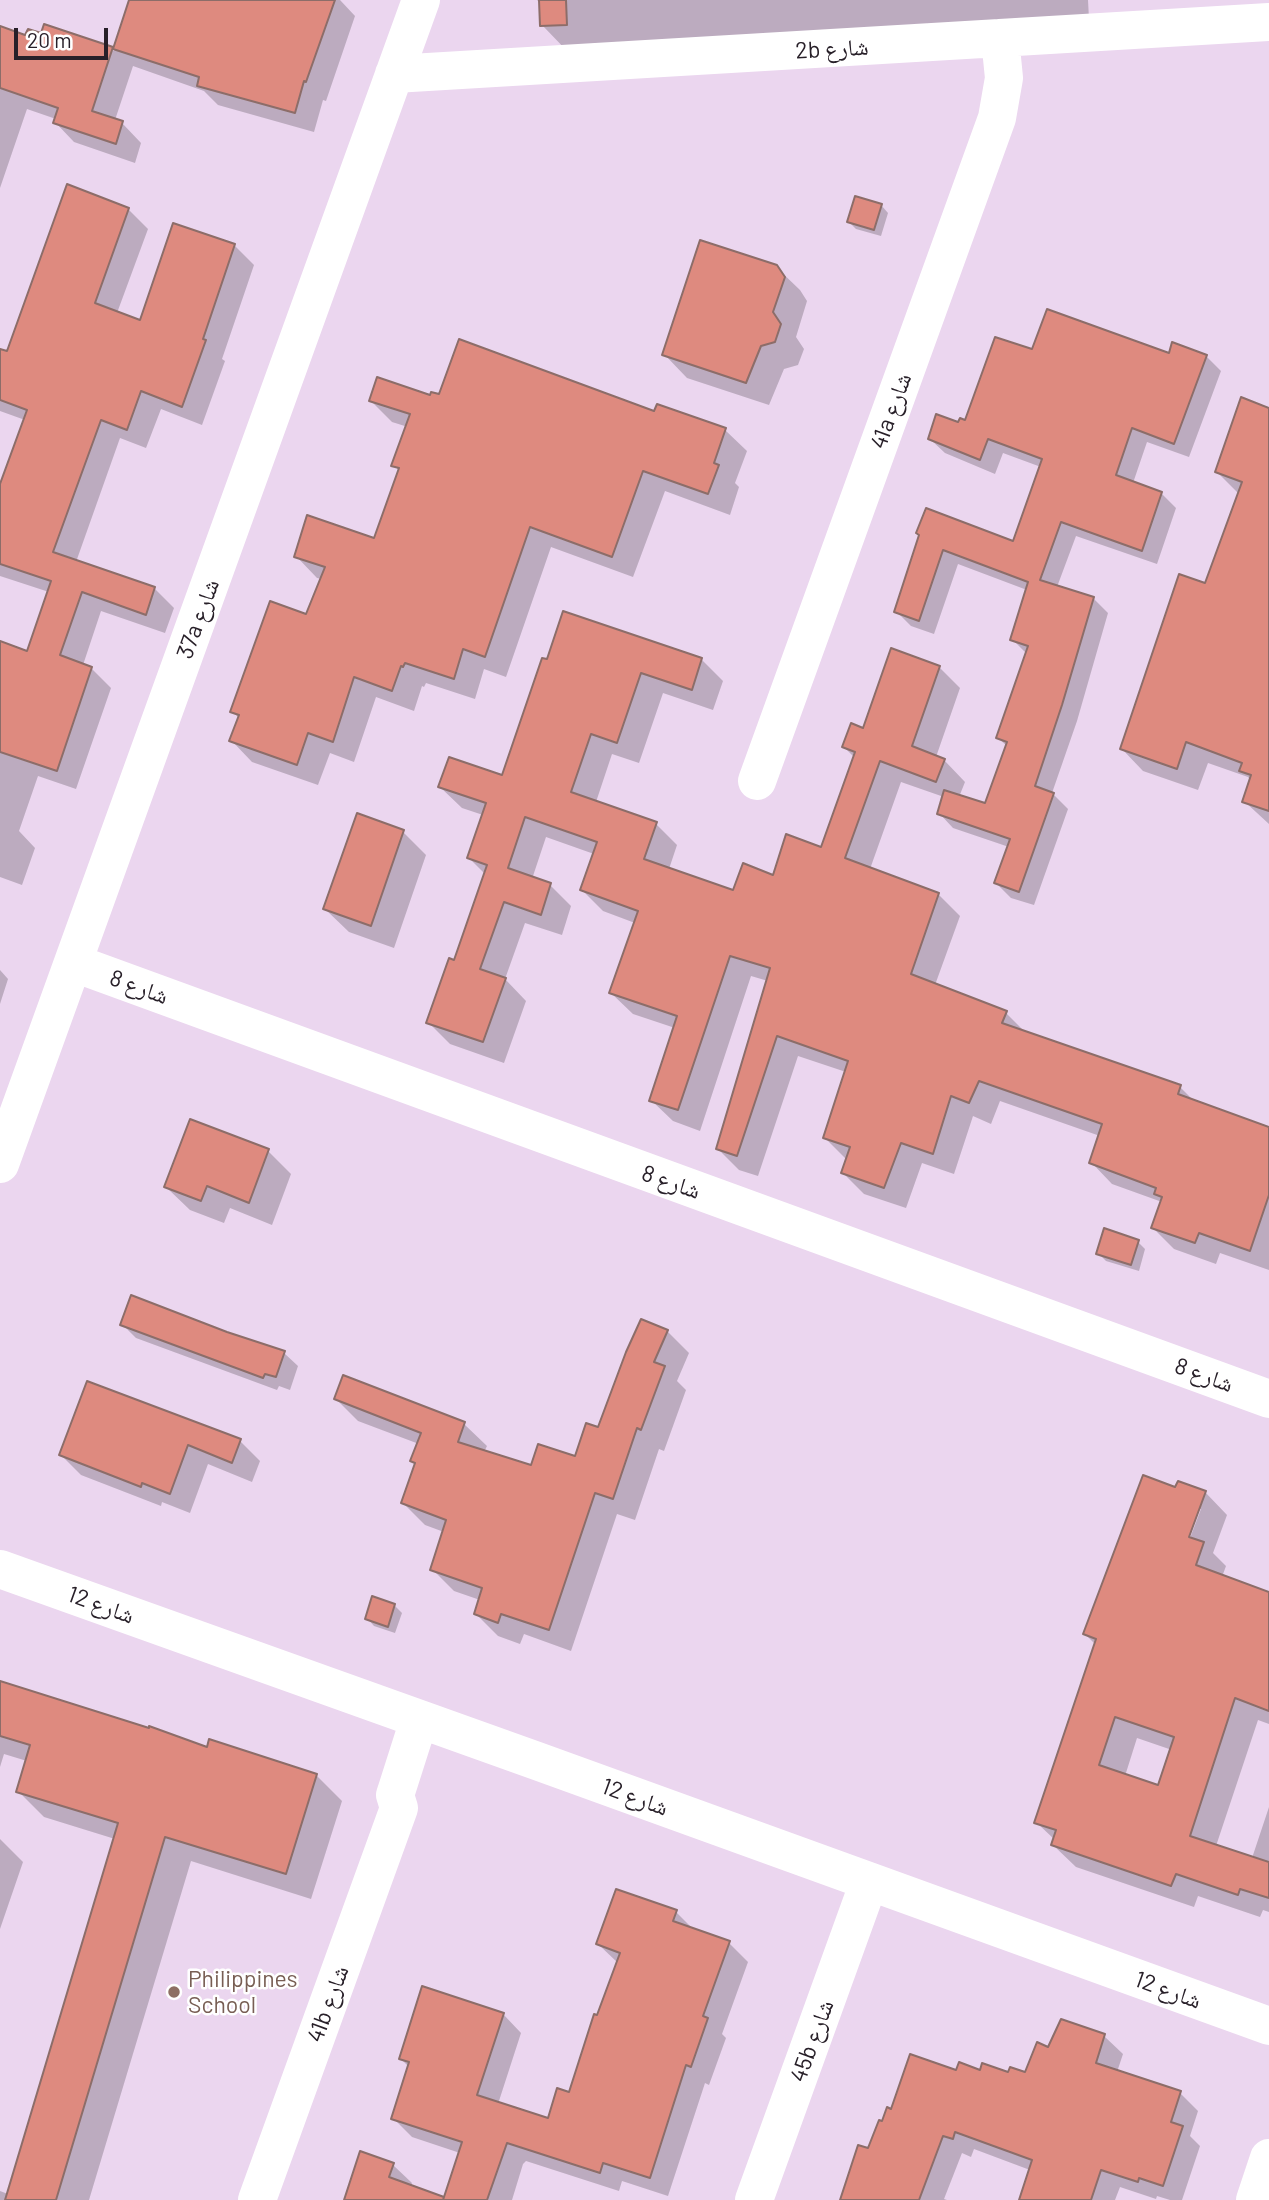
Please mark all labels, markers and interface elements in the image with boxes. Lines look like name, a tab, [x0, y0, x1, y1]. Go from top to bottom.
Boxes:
scale bar	[18, 14, 112, 58]
text: 20 m	[27, 27, 72, 52]
street label: 2b شارع	[795, 33, 869, 65]
street label: 41a شارع	[865, 369, 917, 453]
street label: 37a شارع	[171, 575, 225, 663]
street label: شارع 8	[106, 964, 172, 1010]
street label: شارع 8	[638, 1159, 704, 1205]
street label: شارع 8	[1171, 1352, 1237, 1398]
street label: شارع 12	[64, 1580, 138, 1630]
street label: شارع 12	[598, 1772, 672, 1822]
street label: 41b شارع	[301, 1962, 355, 2046]
place label: Philippines School	[188, 1965, 298, 2019]
street label: شارع 12	[1131, 1965, 1205, 2015]
marker: Philippines School	[166, 1984, 182, 2000]
street label: 45b شارع	[784, 1996, 840, 2086]

